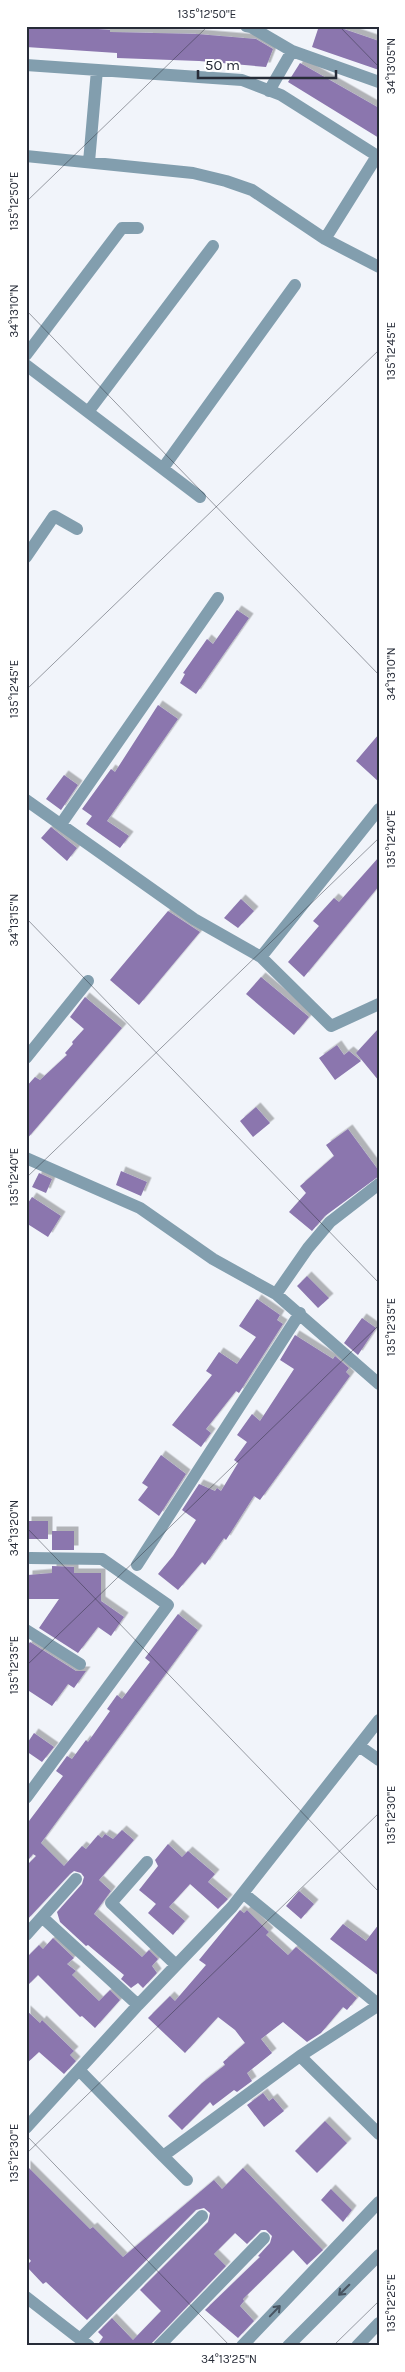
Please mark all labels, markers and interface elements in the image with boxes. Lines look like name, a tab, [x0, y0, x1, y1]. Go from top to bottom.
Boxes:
text: 135°12'50"E	[178, 7, 236, 21]
text: 34°13'05"N	[384, 38, 398, 94]
scale bar	[198, 48, 335, 80]
text: 50 m	[205, 56, 240, 74]
text: 135°12'50"E	[7, 172, 21, 230]
text: 34°13'10"N	[7, 284, 21, 338]
text: 135°12'45"E	[384, 322, 398, 380]
text: 34°13'10"N	[384, 647, 398, 701]
text: 135°12'45"E	[7, 660, 21, 718]
text: 135°12'40"E	[384, 810, 398, 868]
text: 34°13'15"N	[7, 893, 21, 947]
text: 135°12'40"E	[7, 1148, 21, 1206]
text: 135°12'35"E	[384, 1298, 398, 1356]
text: 34°13'20"N	[7, 1500, 21, 1556]
text: 135°12'35"E	[7, 1636, 21, 1694]
text: 135°12'30"E	[384, 1785, 398, 1845]
text: 135°12'30"E	[7, 2123, 21, 2183]
text: 135°12'25"E	[384, 2274, 398, 2332]
one-way arrow	[338, 2283, 350, 2296]
one-way arrow	[269, 2304, 281, 2317]
text: 34°13'25"N	[201, 2352, 257, 2366]

